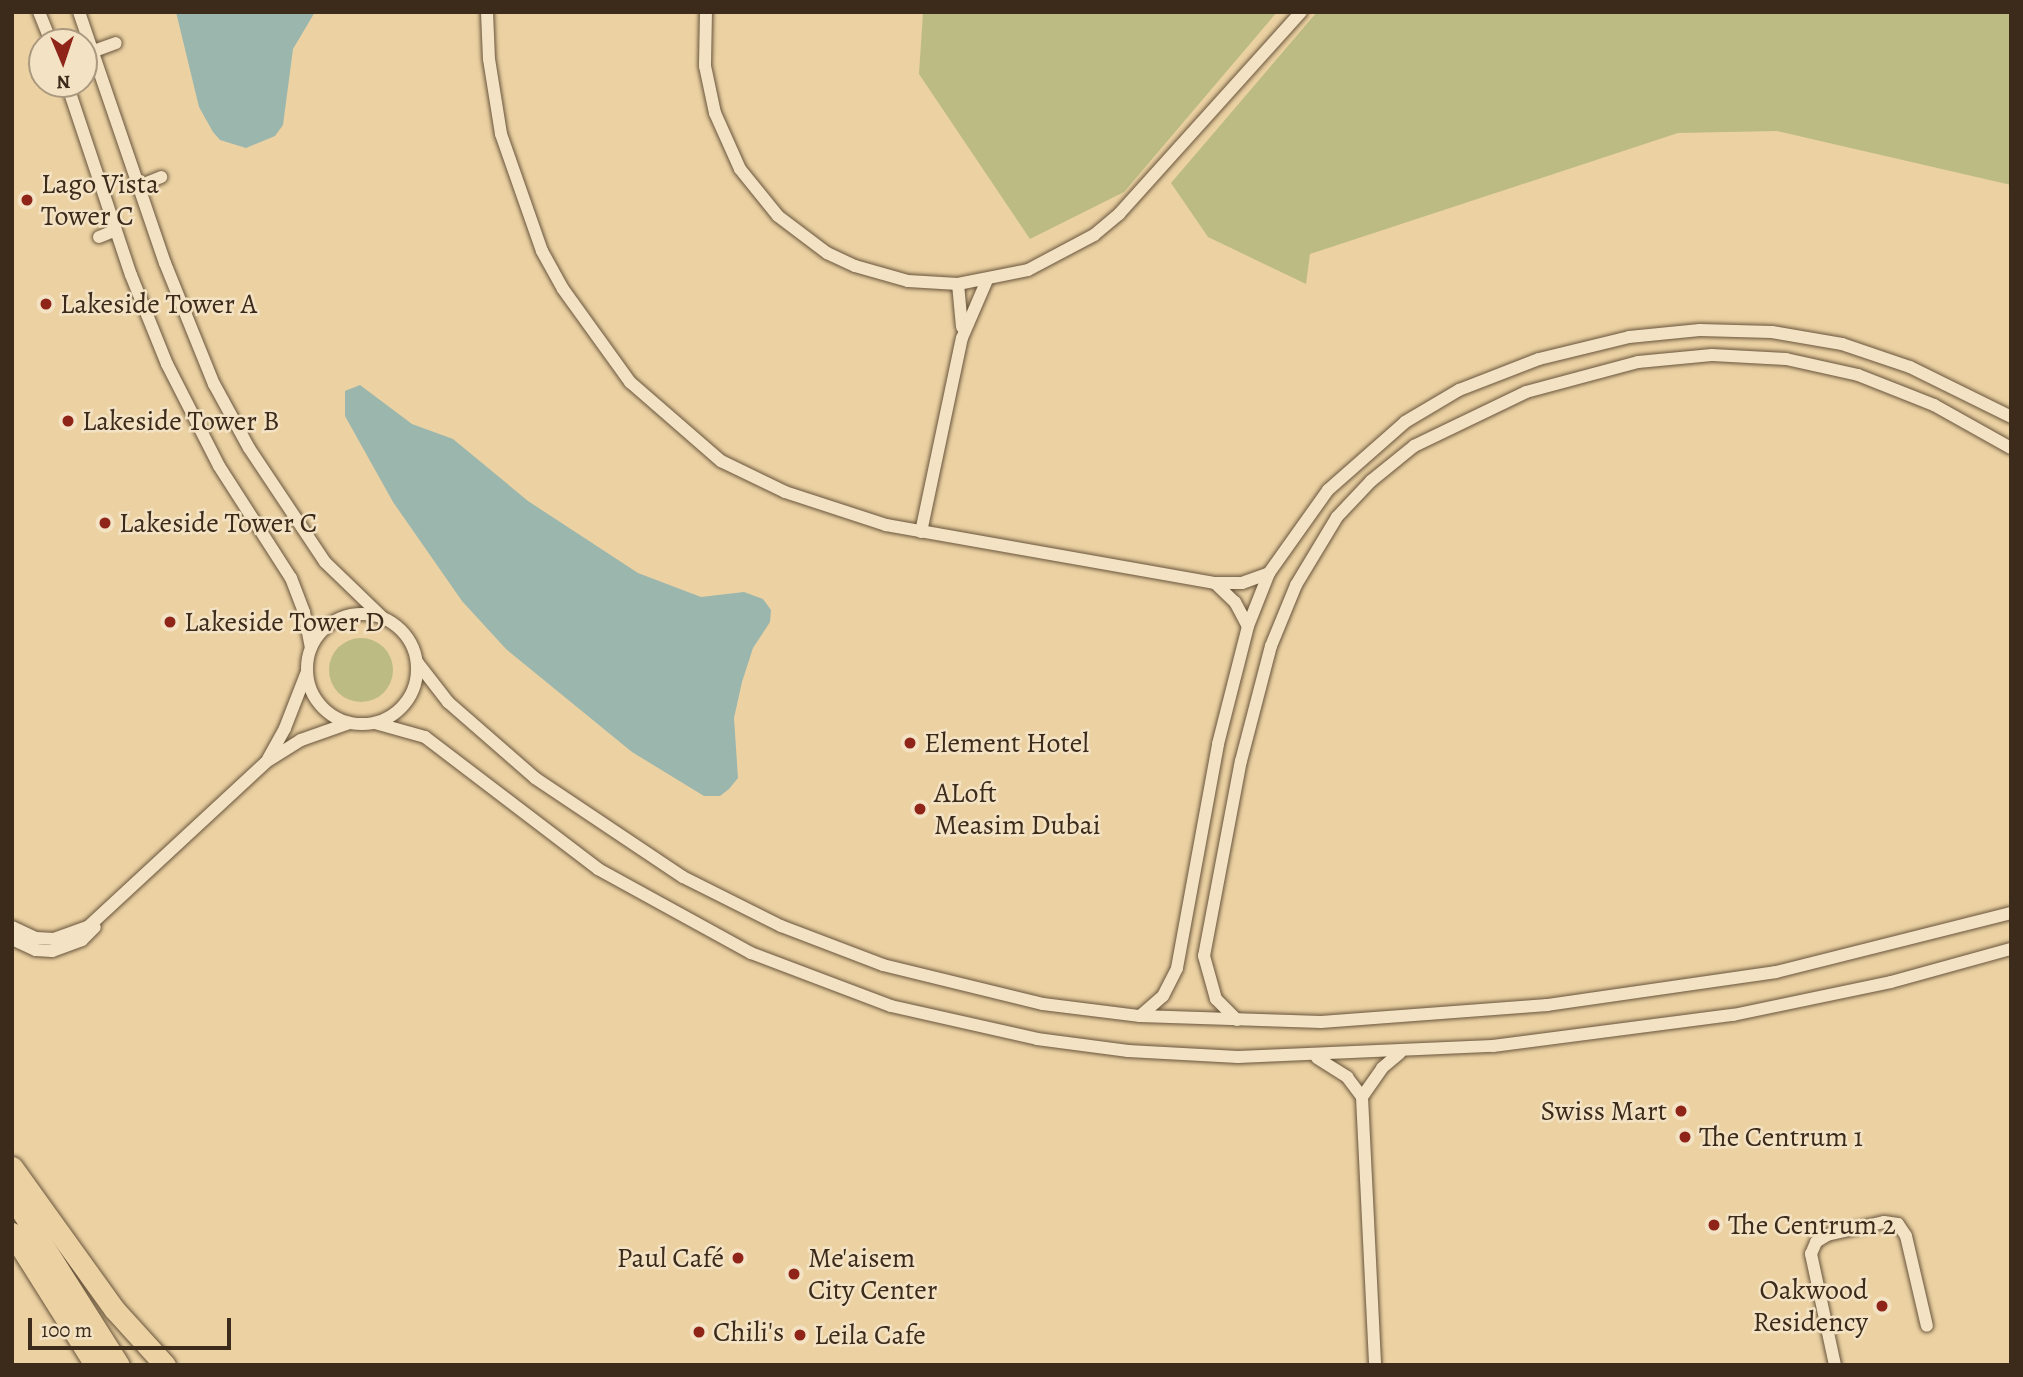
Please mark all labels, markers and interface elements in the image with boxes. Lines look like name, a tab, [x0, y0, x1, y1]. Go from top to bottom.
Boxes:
north arrow	[28, 28, 98, 98]
text: N	[56, 69, 71, 95]
place label: Lago Vista Tower C	[41, 167, 159, 233]
marker: Lago Vista Tower C	[19, 192, 35, 208]
place label: Lakeside Tower A	[60, 287, 257, 321]
marker: Lakeside Tower A	[38, 296, 54, 312]
place label: Lakeside Tower B	[82, 404, 279, 438]
marker: Lakeside Tower B	[60, 413, 76, 429]
place label: Lakeside Tower C	[119, 506, 317, 540]
marker: Lakeside Tower C	[97, 515, 113, 531]
place label: Lakeside Tower D	[184, 605, 384, 639]
marker: Lakeside Tower D	[162, 614, 178, 630]
place label: Element Hotel	[924, 726, 1089, 760]
marker: Element Hotel	[902, 735, 918, 751]
place label: ALoft Measim Dubai	[934, 776, 1101, 842]
marker: ALoft Measim Dubai	[912, 801, 928, 817]
place label: Swiss Mart	[1541, 1094, 1667, 1128]
marker: Swiss Mart	[1673, 1103, 1689, 1119]
place label: The Centrum 1	[1699, 1120, 1863, 1154]
marker: The Centrum 1	[1677, 1129, 1693, 1145]
place label: The Centrum 2	[1728, 1208, 1896, 1242]
marker: The Centrum 2	[1706, 1217, 1722, 1233]
place label: Paul Café	[617, 1241, 724, 1275]
place label: Me'aisem City Center	[808, 1241, 937, 1307]
marker: Paul Café	[730, 1250, 746, 1266]
marker: Me'aisem City Center	[786, 1266, 802, 1282]
place label: Oakwood Residency	[1753, 1273, 1868, 1339]
marker: Oakwood Residency	[1874, 1298, 1890, 1314]
scale bar	[32, 1304, 234, 1348]
place label: Chili's	[713, 1315, 784, 1349]
text: 100 m	[41, 1316, 92, 1344]
place label: Leila Cafe	[814, 1318, 926, 1352]
marker: Chili's	[691, 1324, 707, 1340]
marker: Leila Cafe	[792, 1327, 808, 1343]

